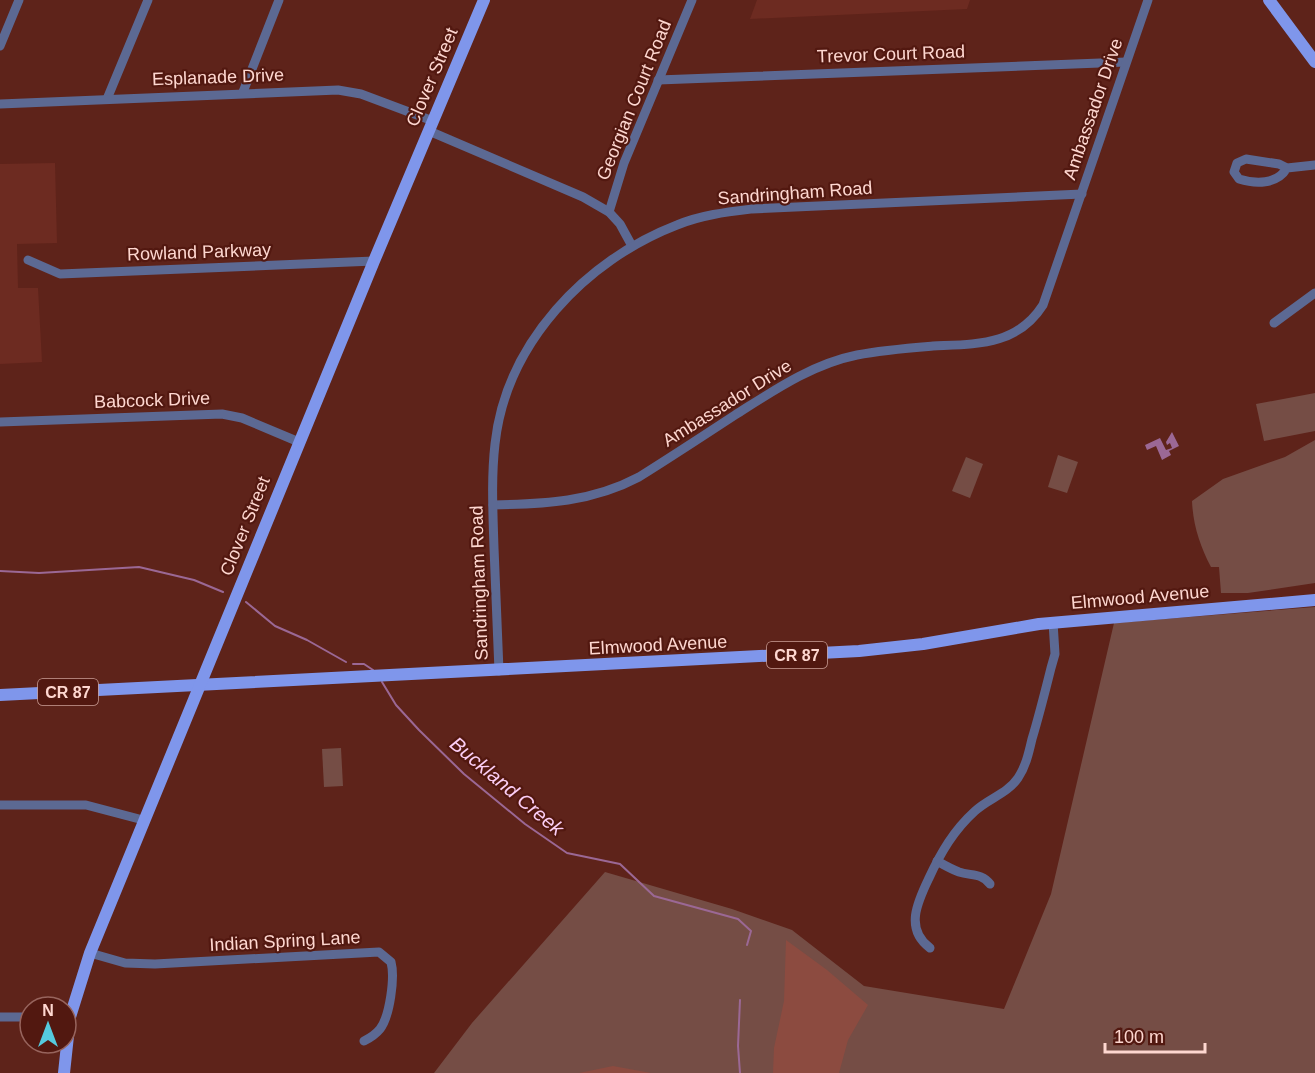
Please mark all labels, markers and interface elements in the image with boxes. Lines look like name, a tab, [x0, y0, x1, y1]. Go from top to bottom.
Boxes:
street label: Georgian Court Road	[593, 17, 675, 183]
street label: Clover Street	[402, 25, 462, 129]
street label: Ambassador Drive	[1059, 36, 1127, 182]
street label: Trevor Court Road	[817, 41, 965, 67]
street label: Esplanade Drive	[152, 65, 284, 89]
street label: Sandringham Road	[717, 178, 873, 208]
street label: Rowland Parkway	[127, 239, 271, 265]
street label: Ambassador Drive	[659, 355, 795, 451]
street label: Babcock Drive	[94, 388, 210, 412]
street label: Clover Street	[216, 474, 274, 578]
street label: Sandringham Road	[466, 505, 492, 661]
street label: Elmwood Avenue	[1070, 581, 1210, 613]
street label: Elmwood Avenue	[588, 631, 728, 659]
road number: CR 87	[767, 642, 827, 668]
road number: CR 87	[38, 679, 98, 705]
water label: Buckland Creek	[446, 732, 569, 840]
street label: Indian Spring Lane	[209, 927, 361, 955]
north arrow	[18, 995, 78, 1055]
text: N	[42, 1002, 54, 1019]
scale bar	[1105, 1016, 1206, 1054]
text: 100 m	[1114, 1027, 1164, 1047]

